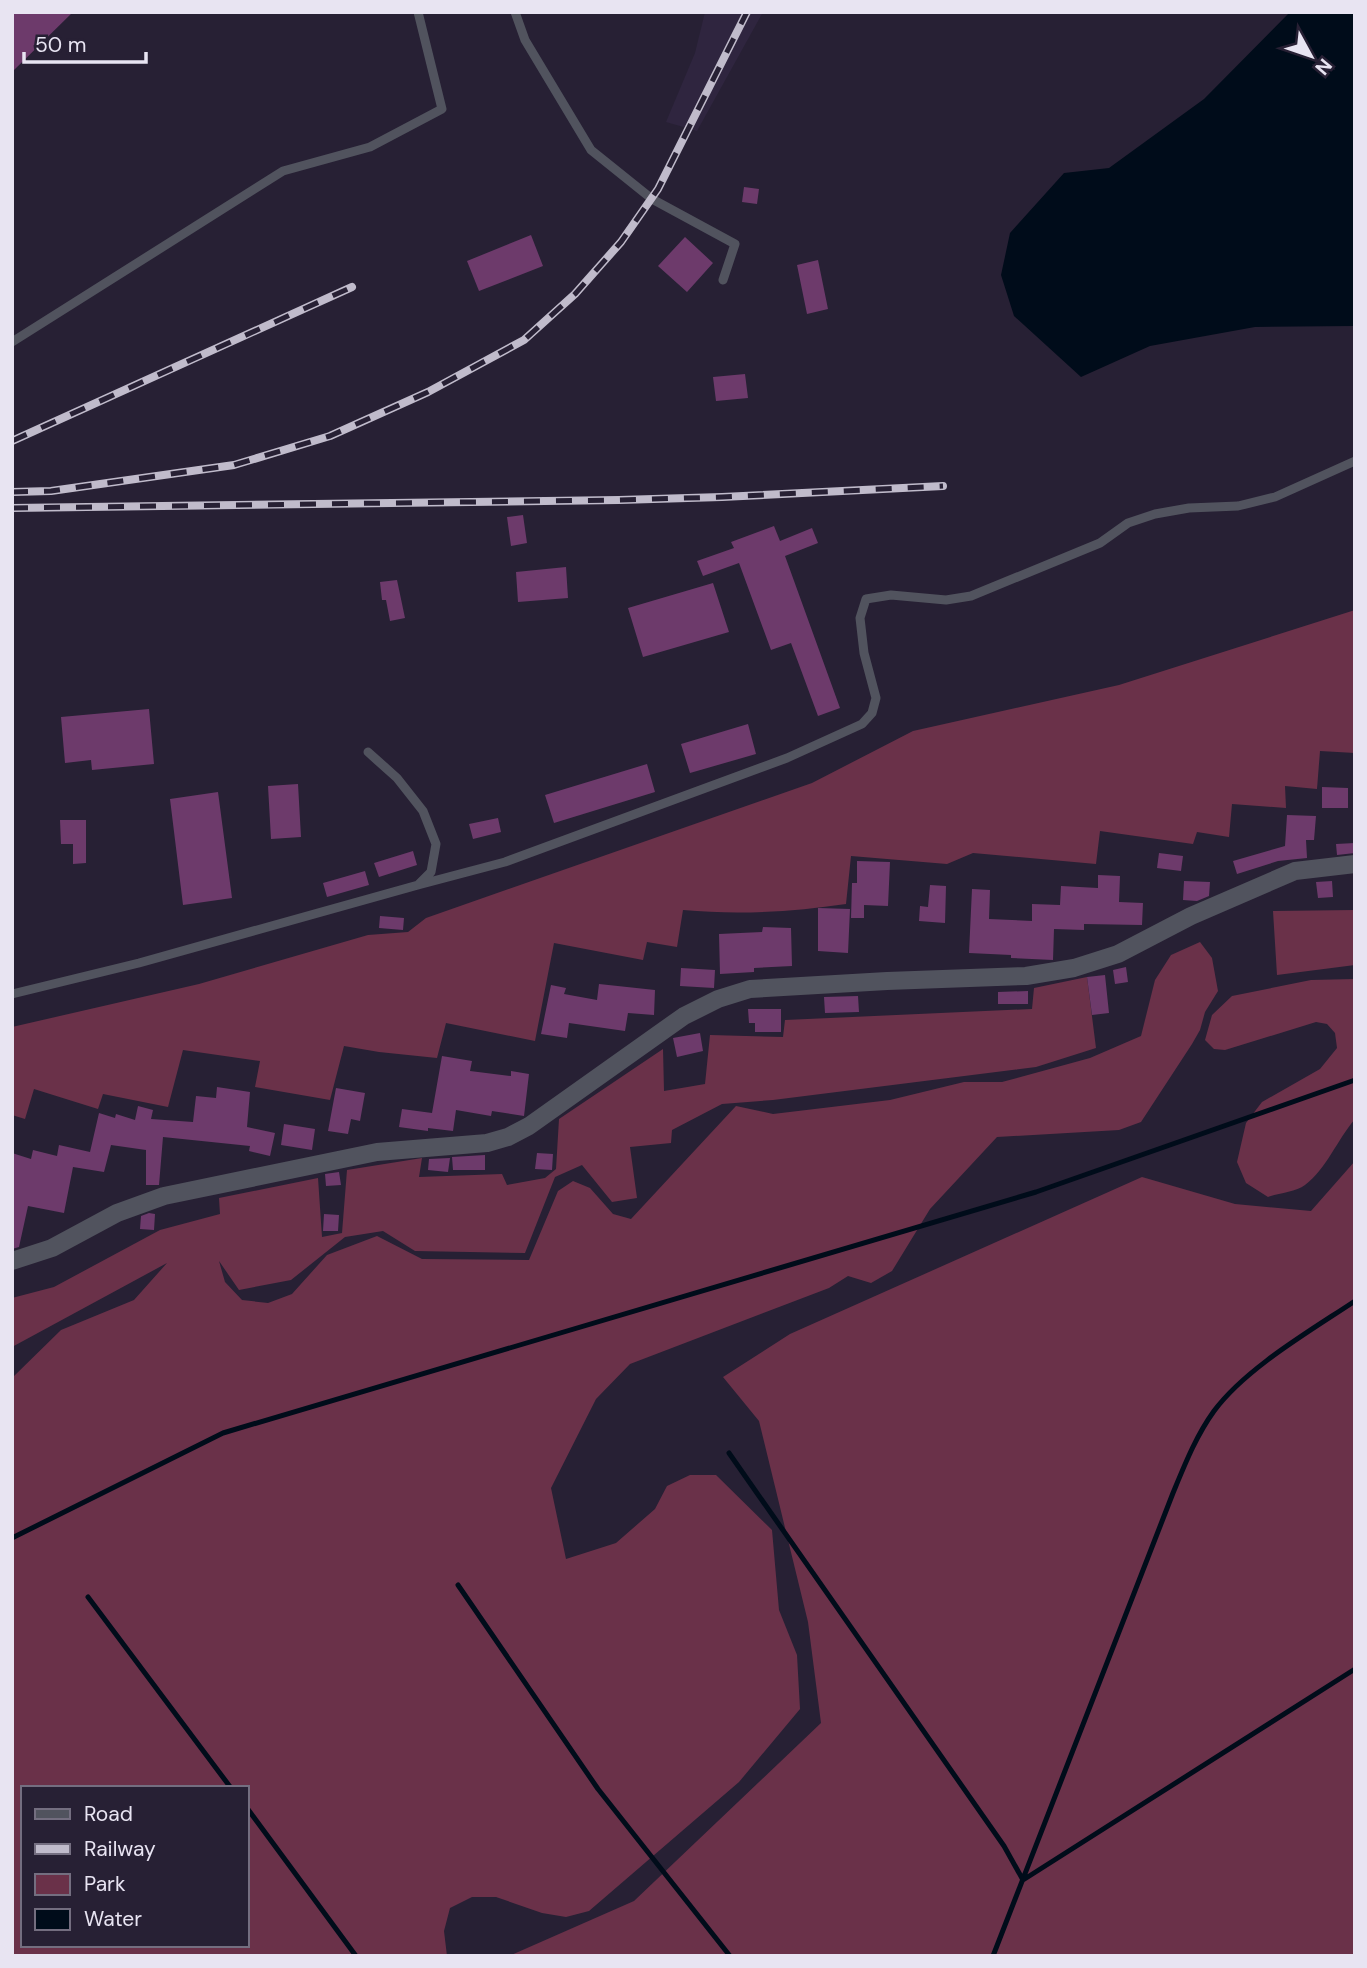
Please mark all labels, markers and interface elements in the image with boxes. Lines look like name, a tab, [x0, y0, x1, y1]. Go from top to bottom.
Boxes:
scale bar	[24, 21, 147, 65]
north arrow	[1276, 21, 1346, 91]
text: 50 m	[35, 31, 86, 59]
text: N	[1310, 53, 1338, 80]
legend	[21, 1786, 248, 1947]
text: Road	[84, 1800, 133, 1828]
text: Railway	[84, 1835, 156, 1863]
text: Park	[84, 1870, 126, 1898]
text: Water	[84, 1905, 142, 1933]

